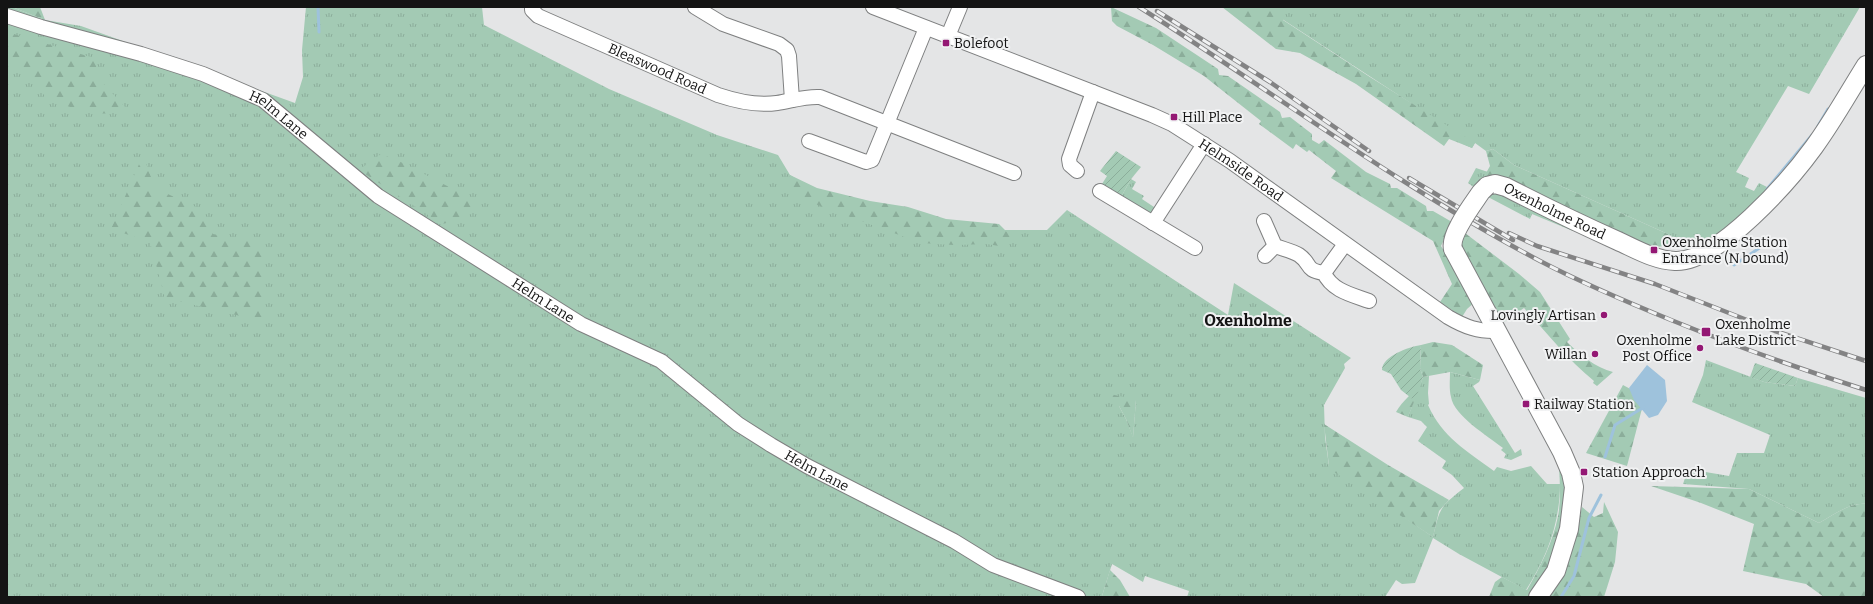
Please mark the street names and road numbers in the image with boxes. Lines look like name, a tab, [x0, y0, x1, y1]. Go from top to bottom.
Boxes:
street label: Bleaswood Road	[605, 40, 709, 98]
street label: Helm Lane	[246, 87, 311, 143]
street label: Helmside Road	[1195, 135, 1286, 205]
street label: Oxenholme Road	[1501, 179, 1608, 243]
street label: Helm Lane	[509, 275, 577, 327]
street label: Helm Lane	[781, 447, 852, 495]

